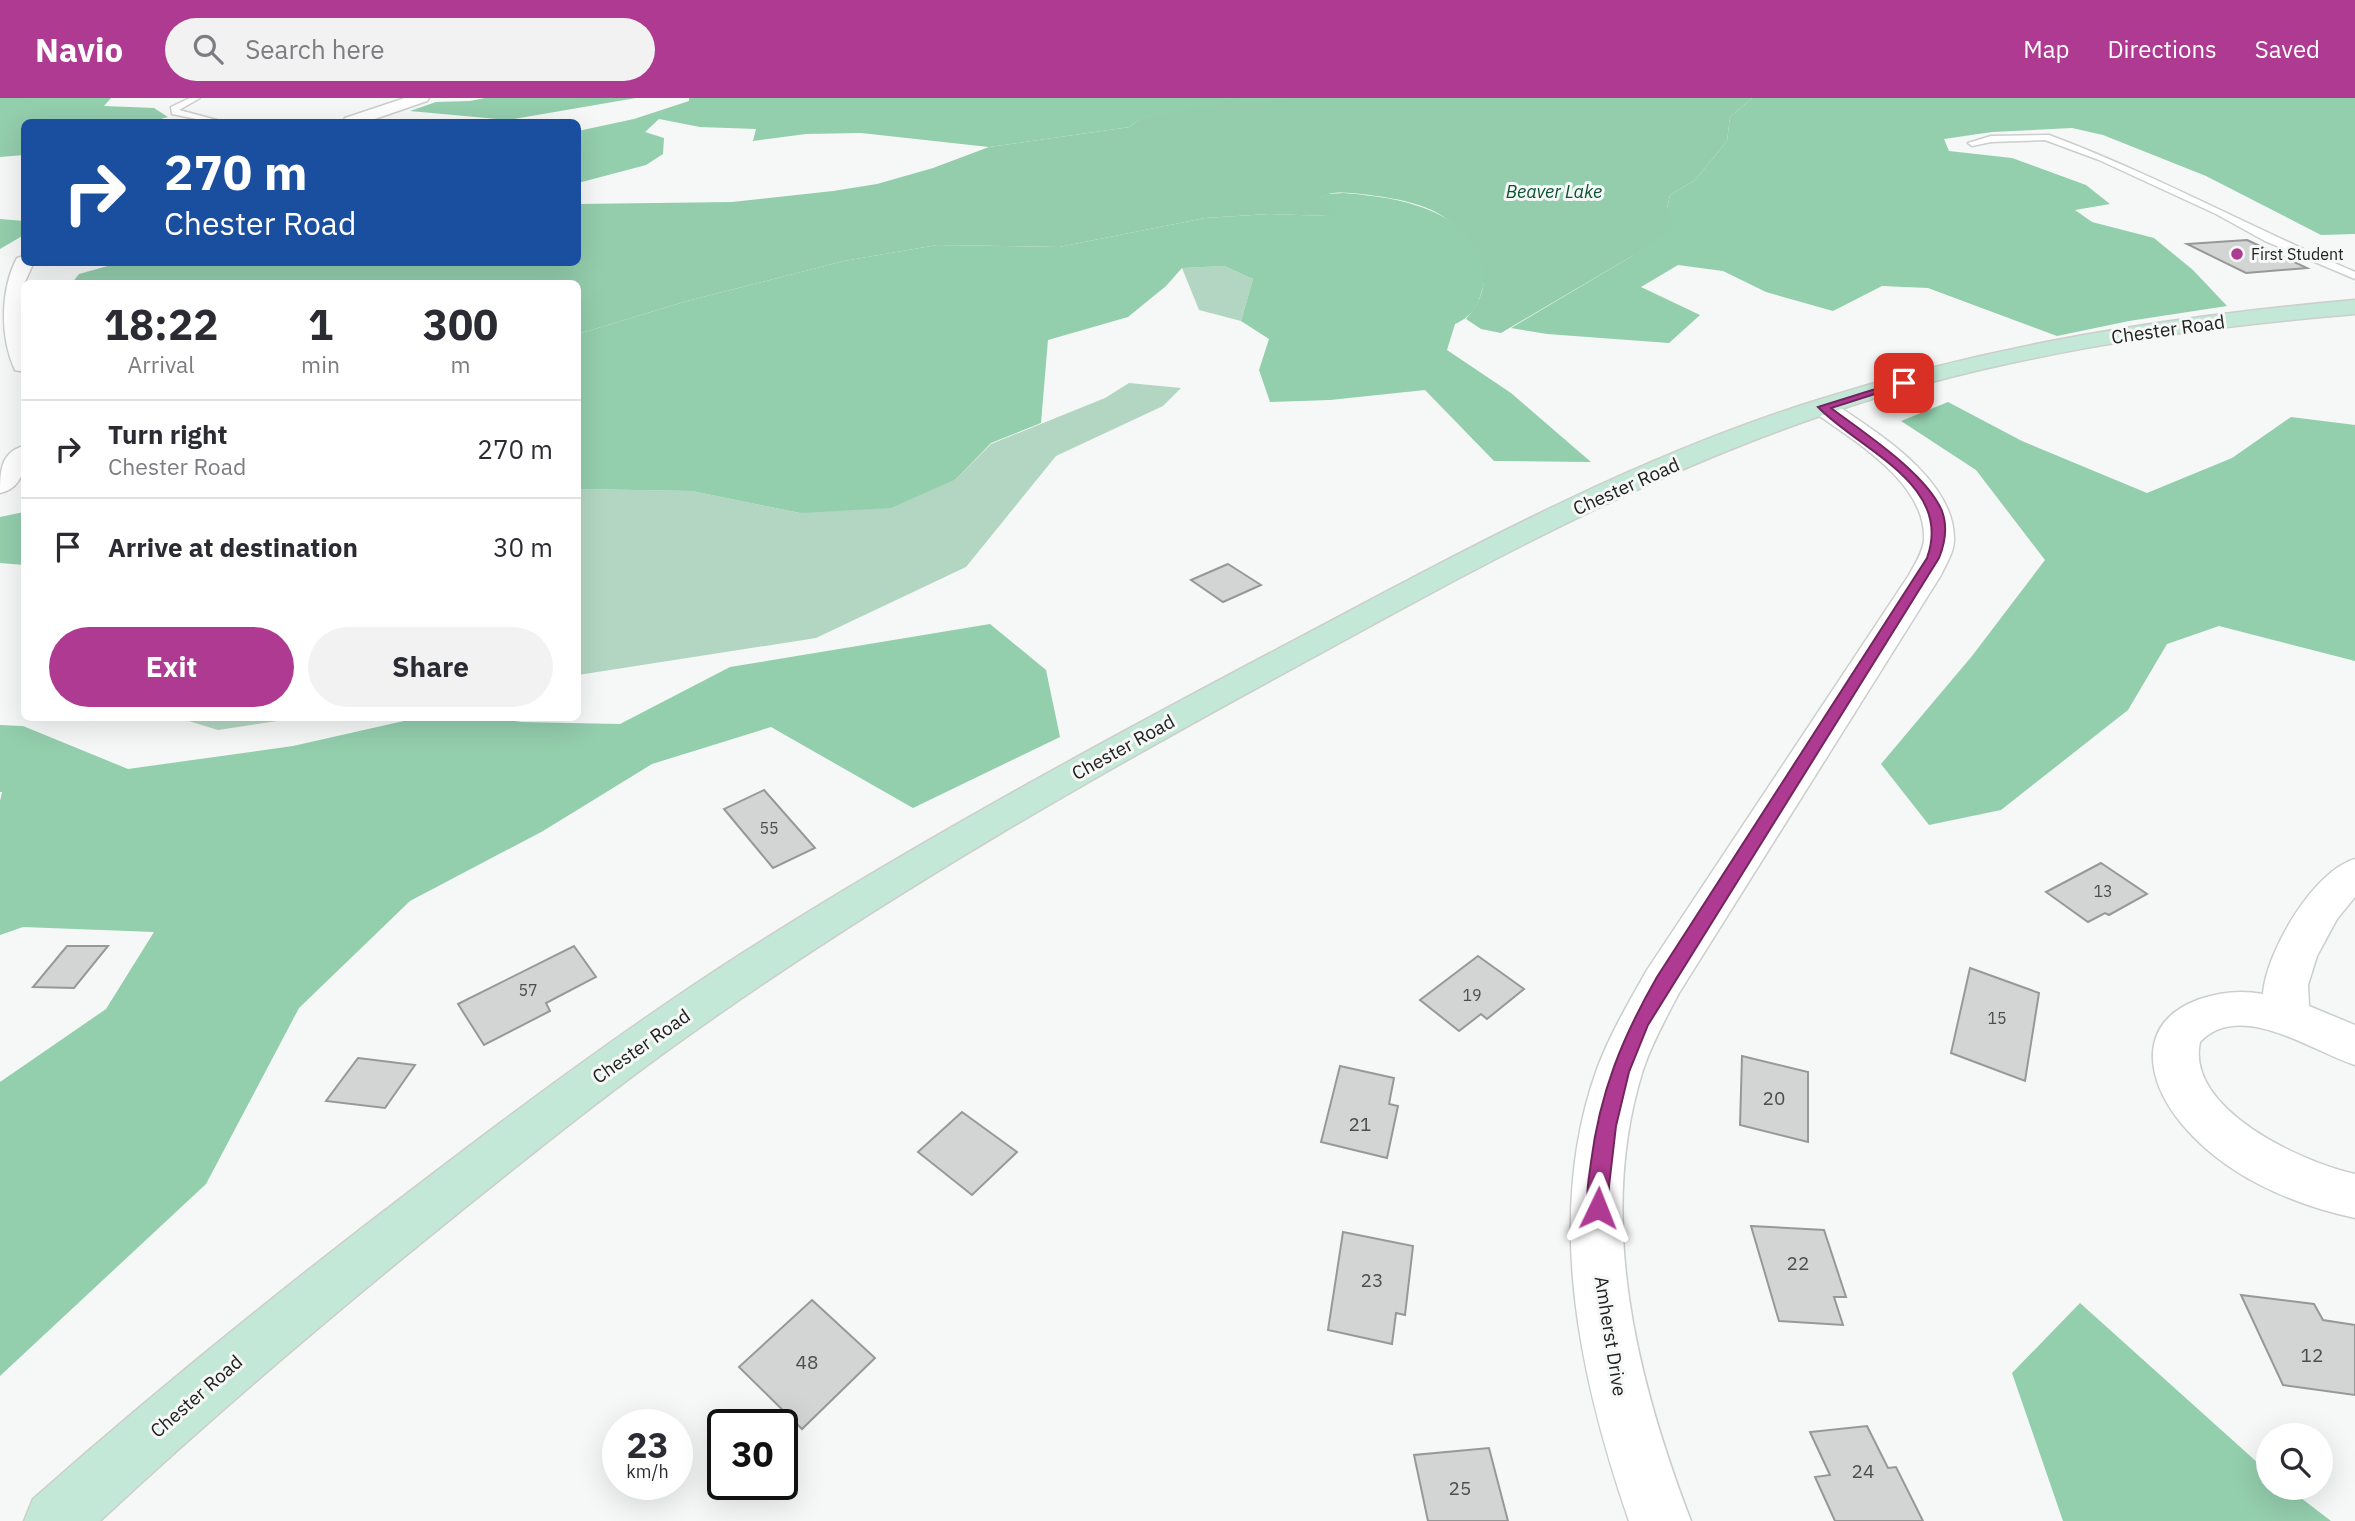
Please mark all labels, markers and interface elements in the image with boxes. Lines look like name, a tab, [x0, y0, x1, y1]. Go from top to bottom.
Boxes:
search box	[165, 18, 655, 81]
text: Navio	[35, 28, 123, 71]
icon: search	[189, 30, 227, 68]
text: Search here	[245, 32, 385, 66]
text: Map	[2023, 33, 2069, 65]
text: Directions	[2107, 33, 2217, 65]
text: Saved	[2255, 33, 2320, 65]
text: 270 m	[164, 140, 308, 203]
icon: right	[49, 147, 140, 238]
water label: Beaver Lake	[1506, 180, 1602, 203]
text: Chester Road	[164, 202, 357, 244]
place label: First Student	[2251, 244, 2344, 264]
marker: First Student	[2229, 246, 2245, 262]
text: 18:22	[104, 297, 218, 352]
text: 1	[308, 297, 333, 352]
text: 300	[423, 297, 498, 352]
street label: Chester Road	[2110, 309, 2226, 349]
text: Arrival	[128, 349, 195, 379]
text: min	[301, 349, 340, 379]
text: m	[450, 349, 471, 379]
pin	[1874, 353, 1934, 413]
icon: arrive	[1885, 364, 1923, 402]
text: Turn right	[108, 417, 227, 451]
icon: right	[49, 430, 87, 468]
text: 270 m	[477, 432, 553, 466]
text: Chester Road	[108, 451, 246, 481]
street label: Chester Road	[1569, 452, 1683, 520]
icon: arrive	[49, 528, 87, 566]
text: Arrive at destination	[108, 530, 358, 564]
text: 30 m	[493, 530, 553, 564]
button: Exit	[49, 627, 294, 707]
button: Share	[308, 627, 553, 707]
street label: Chester Road	[1067, 709, 1179, 785]
house number: 55	[759, 818, 779, 838]
house number: 13	[2093, 881, 2113, 901]
house number: 57	[518, 980, 538, 1000]
house number: 19	[1462, 985, 1482, 1005]
street label: Chester Road	[587, 1003, 695, 1089]
house number: 15	[1987, 1008, 2007, 1028]
house number: 20	[1763, 1086, 1785, 1110]
house number: 21	[1349, 1112, 1371, 1136]
position arrow	[1561, 1171, 1635, 1245]
house number: 22	[1787, 1251, 1809, 1275]
house number: 23	[1361, 1268, 1383, 1292]
street label: Amherst Drive	[1590, 1274, 1632, 1398]
house number: 12	[2301, 1343, 2323, 1367]
street label: Chester Road	[145, 1349, 247, 1443]
house number: 48	[796, 1350, 818, 1374]
speed limit sign: 30	[707, 1409, 798, 1500]
text: 23	[626, 1422, 669, 1468]
map controls	[2256, 1423, 2333, 1500]
button: search	[2256, 1423, 2333, 1500]
house number: 24	[1852, 1459, 1874, 1483]
text: km/h	[626, 1460, 669, 1483]
house number: 25	[1449, 1476, 1471, 1500]

